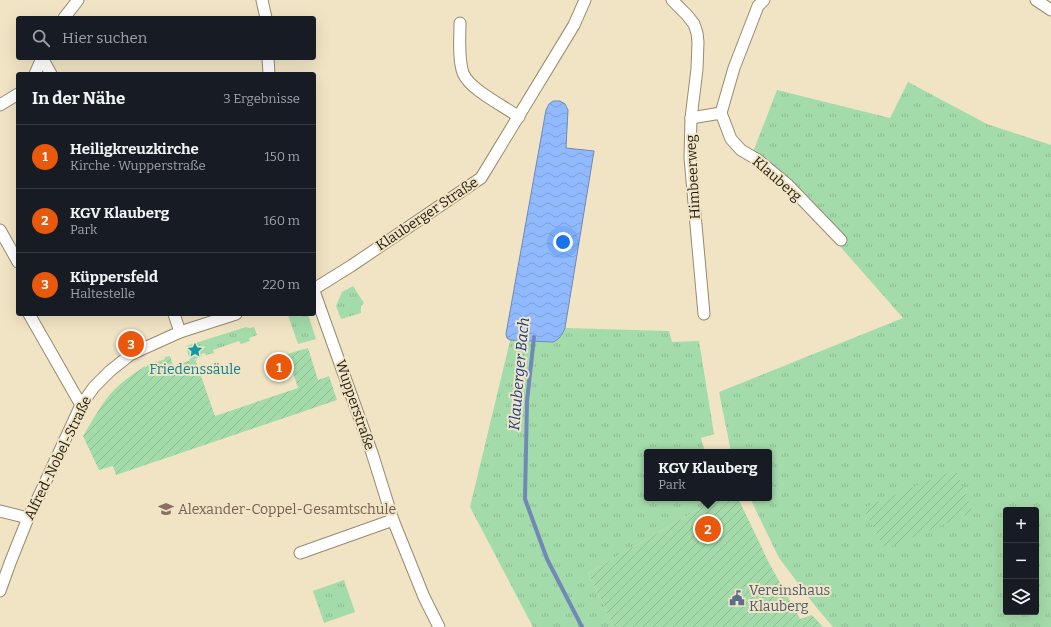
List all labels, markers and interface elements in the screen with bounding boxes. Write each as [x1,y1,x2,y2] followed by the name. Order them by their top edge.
[16,16,316,60] search box
[30,27,52,49] icon: search
[62,29,147,47] text: Hier suchen
[32,88,125,109] text: In der Nähe
[223,91,300,106] text: 3 Ergebnisse
[682,134,704,220] street label: Himbeerweg
[70,140,199,158] text: Heiligkreuzkirche
[42,149,48,164] text: 1
[264,149,300,164] text: 150 m
[749,153,805,205] street label: Klauberg
[70,158,206,173] text: Kirche · Wupperstraße
[373,174,481,254] street label: Klauberger Straße
[70,204,169,222] text: KGV Klauberg
[41,213,49,228] text: 2
[264,213,300,228] text: 160 m
[70,222,97,237] text: Park
[553,232,573,252] your location
[70,268,158,286] text: Küppersfeld
[41,277,49,292] text: 3
[263,277,300,292] text: 220 m
[70,286,135,301] text: Haltestelle
[505,317,533,431] water label: Klauberger Bach
[118,329,144,359] pin: 3
[186,341,204,359] place icon: Friedenssäule
[266,352,292,382] pin: 1
[332,358,378,452] street label: Wupperstraße
[149,361,241,378] place label: Friedenssäule
[21,393,95,523] street label: Alfred-Nobel-Straße
[644,449,772,501] popup
[658,459,758,477] text: KGV Klauberg
[658,477,686,492] text: Park
[157,500,175,518] school or university icon: Alexander-Coppel-Gesamtschule
[178,501,396,518] place label: Alexander-Coppel-Gesamtschule
[1003,507,1039,615] map controls
[1003,507,1039,543] button: +
[695,514,721,544] pin: 2
[1003,543,1039,579] button: −
[1003,579,1039,615] button: layers
[749,582,830,615] place label: Vereinshaus Klauberg
[728,589,746,607] public building icon: Vereinshaus Klauberg

